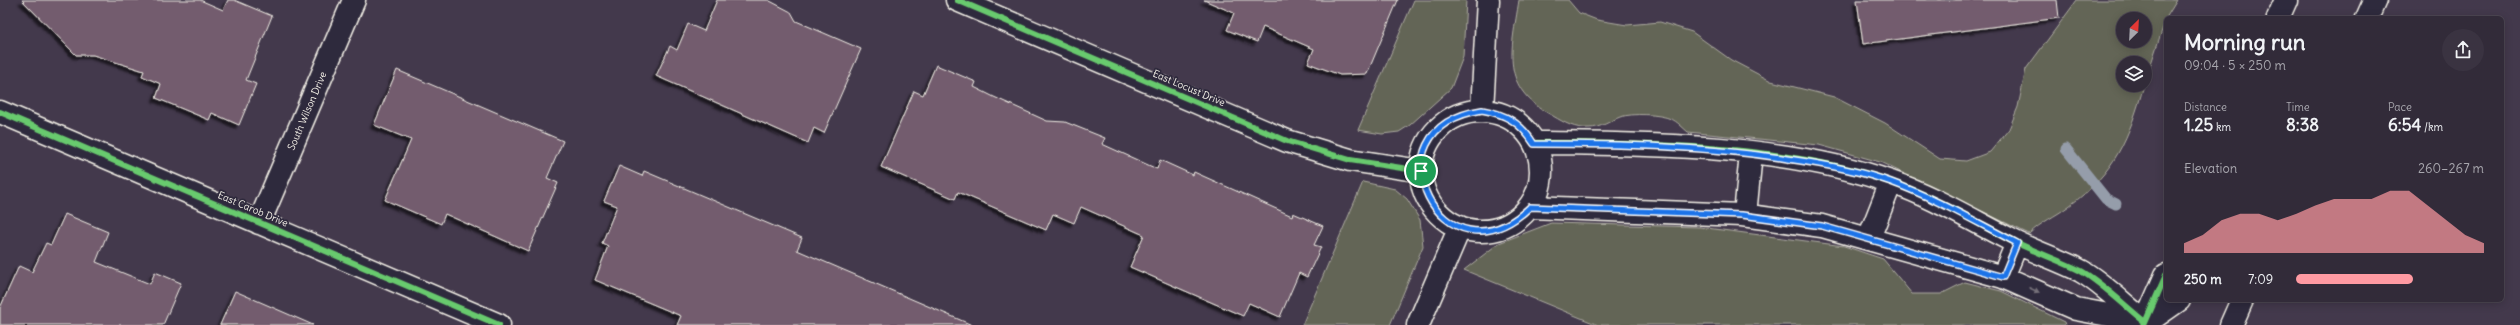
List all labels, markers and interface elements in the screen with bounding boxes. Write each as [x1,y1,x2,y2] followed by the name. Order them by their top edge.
[2116,12,2152,48] north arrow
[2116,12,2152,92] map controls
[2184,28,2306,56] text: Morning run
[2442,29,2484,71] button: share
[2116,56,2152,92] button: layers
[2184,57,2286,74] text: 09:04 · 5 × 250 m
[1151,67,1227,109] street label: East Locust Drive
[285,70,329,152] street label: South Wilson Drive
[2184,100,2227,114] text: Distance
[2286,100,2310,114] text: Time
[2388,100,2412,114] text: Pace
[2184,114,2213,136] text: 1.25
[2286,114,2319,136] text: 8:38
[2388,114,2421,136] text: 6:54
[2213,120,2231,134] text: km
[2421,120,2443,134] text: /km
[1404,154,1438,188] pin
[1410,160,1432,182] icon: arrive
[2184,160,2237,177] text: Elevation
[2418,160,2484,177] text: 260–267 m
[216,188,290,230] street label: East Carob Drive
[2184,271,2222,288] text: 250 m
[2248,271,2273,288] text: 7:09
[2028,288,2040,294] one-way arrow

